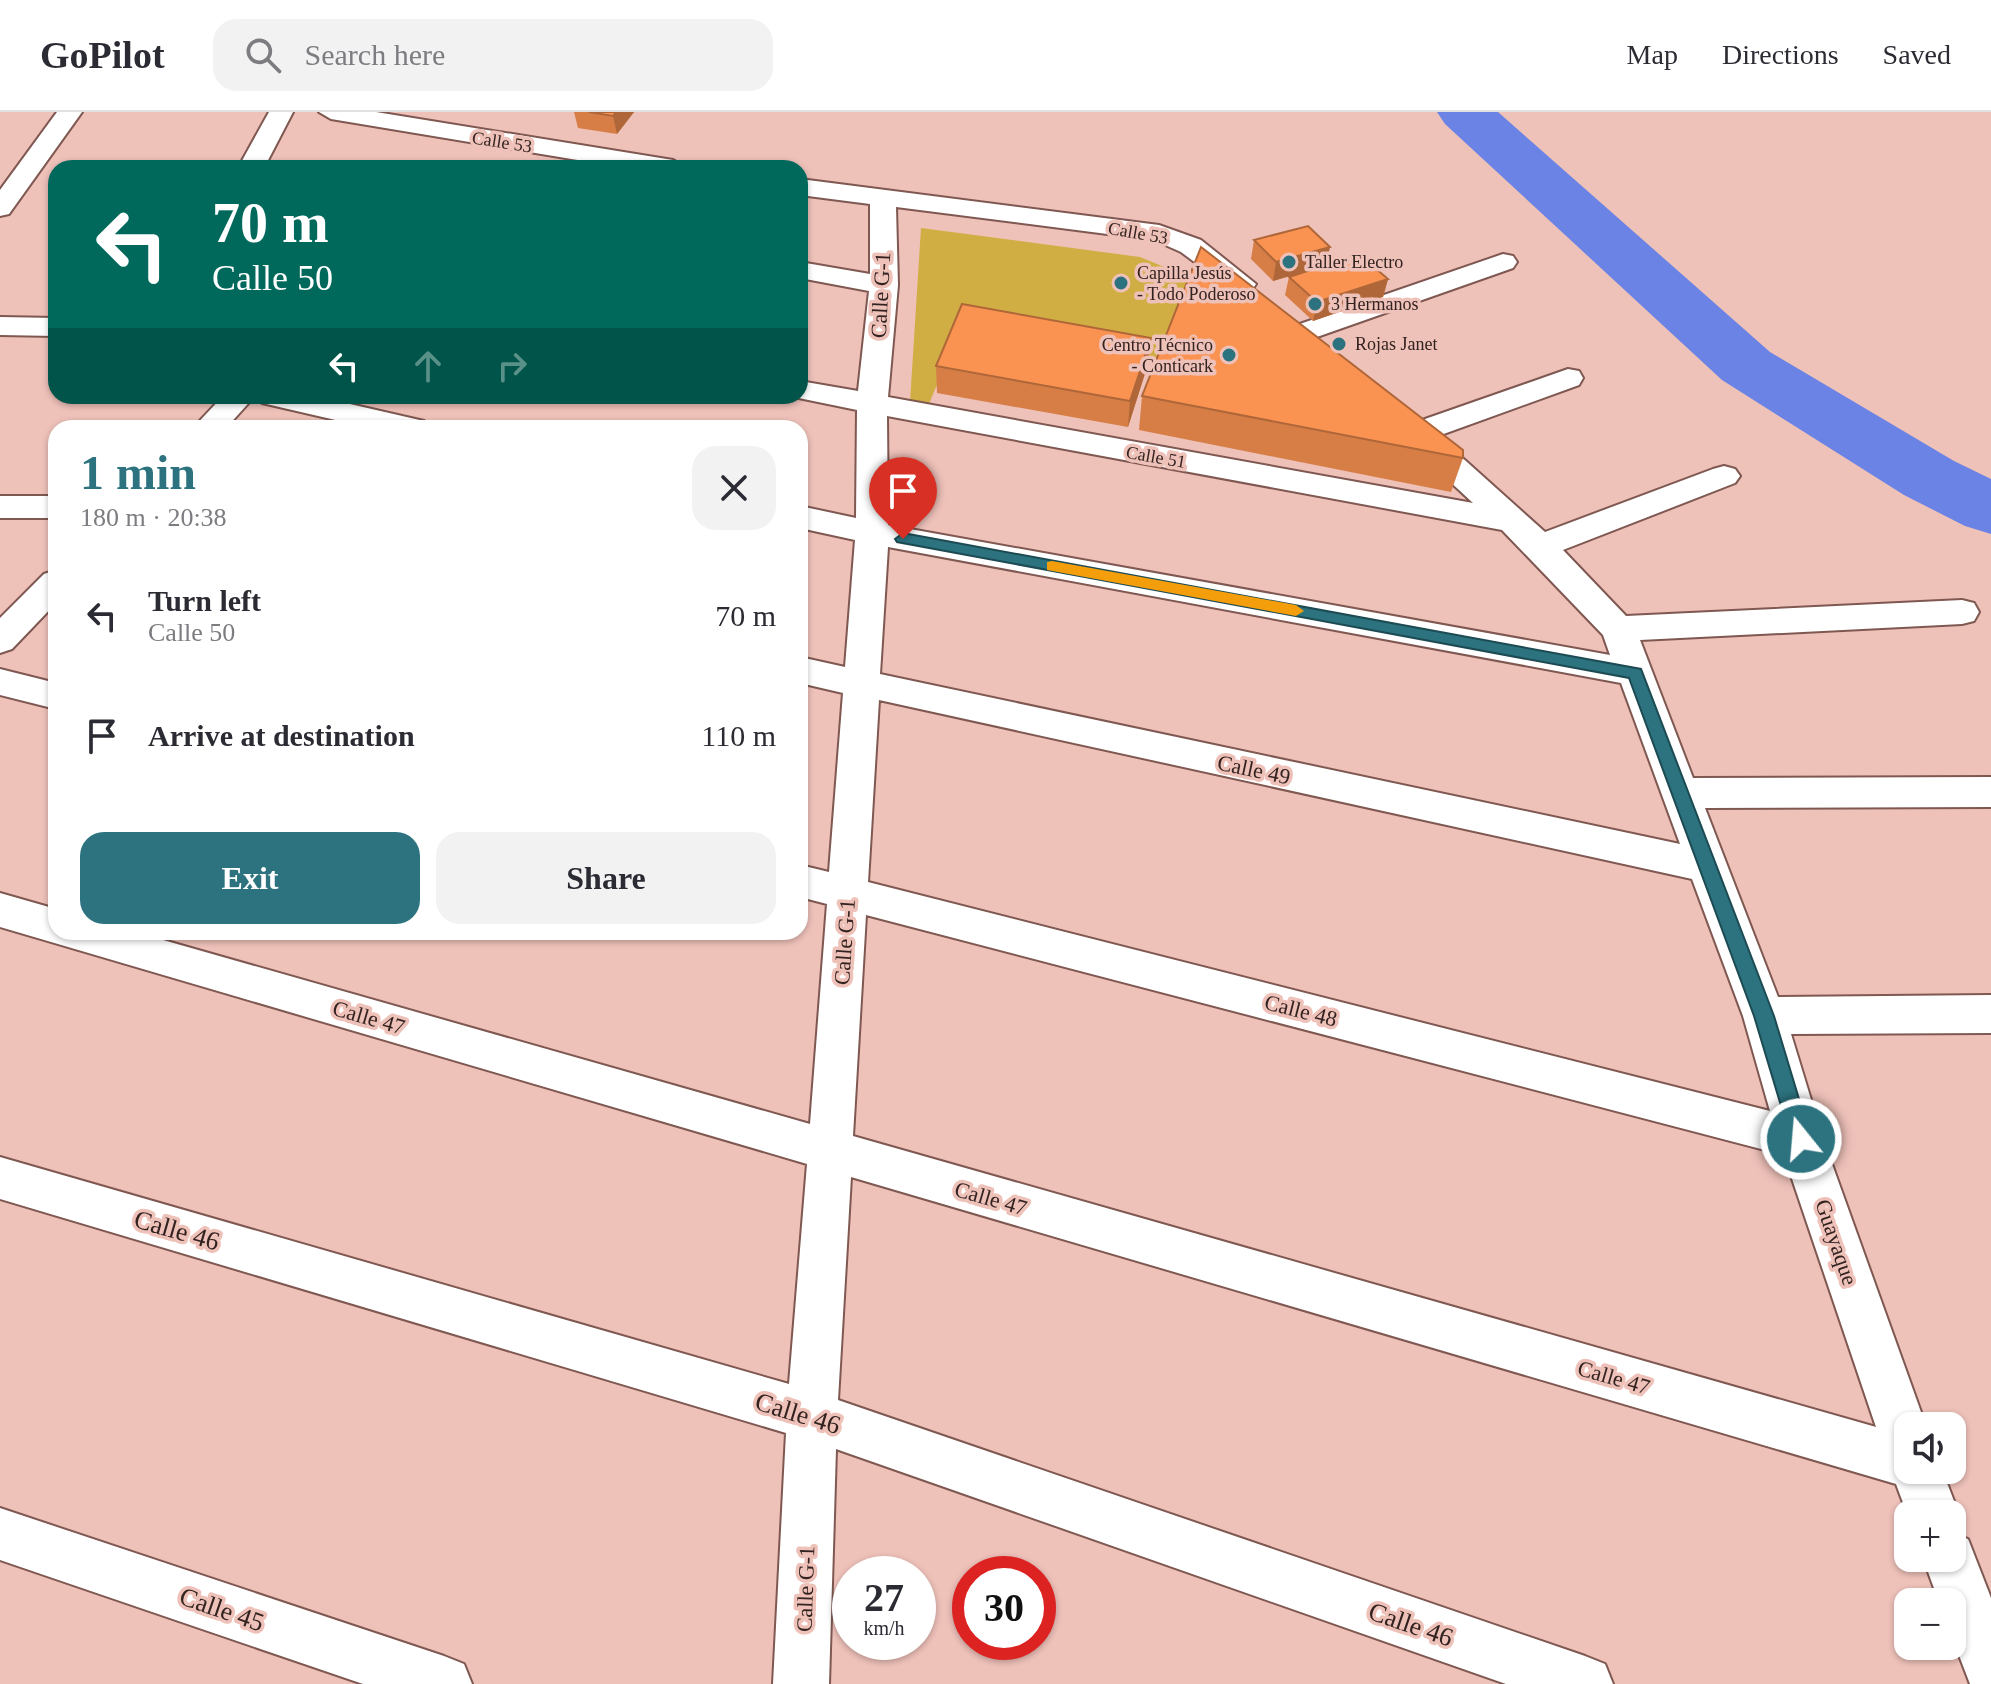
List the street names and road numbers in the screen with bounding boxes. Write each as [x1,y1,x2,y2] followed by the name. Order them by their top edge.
[471,127,533,157] street label: Calle 53
[1106,218,1170,248] street label: Calle 53
[866,251,895,339] street label: Calle G-1
[1124,442,1188,472] street label: Calle 51
[1215,750,1293,789] street label: Calle 49
[829,898,860,986] street label: Calle G-1
[1262,989,1340,1032] street label: Calle 48
[330,995,408,1040] street label: Calle 47
[952,1176,1030,1221] street label: Calle 47
[1810,1196,1863,1288] street label: Guayaque
[131,1205,223,1256] street label: Calle 46
[1575,1355,1653,1400] street label: Calle 47
[752,1387,844,1440] street label: Calle 46
[792,1546,819,1633] street label: Calle G-1
[176,1582,268,1637] street label: Calle 45
[1365,1597,1457,1652] street label: Calle 46

